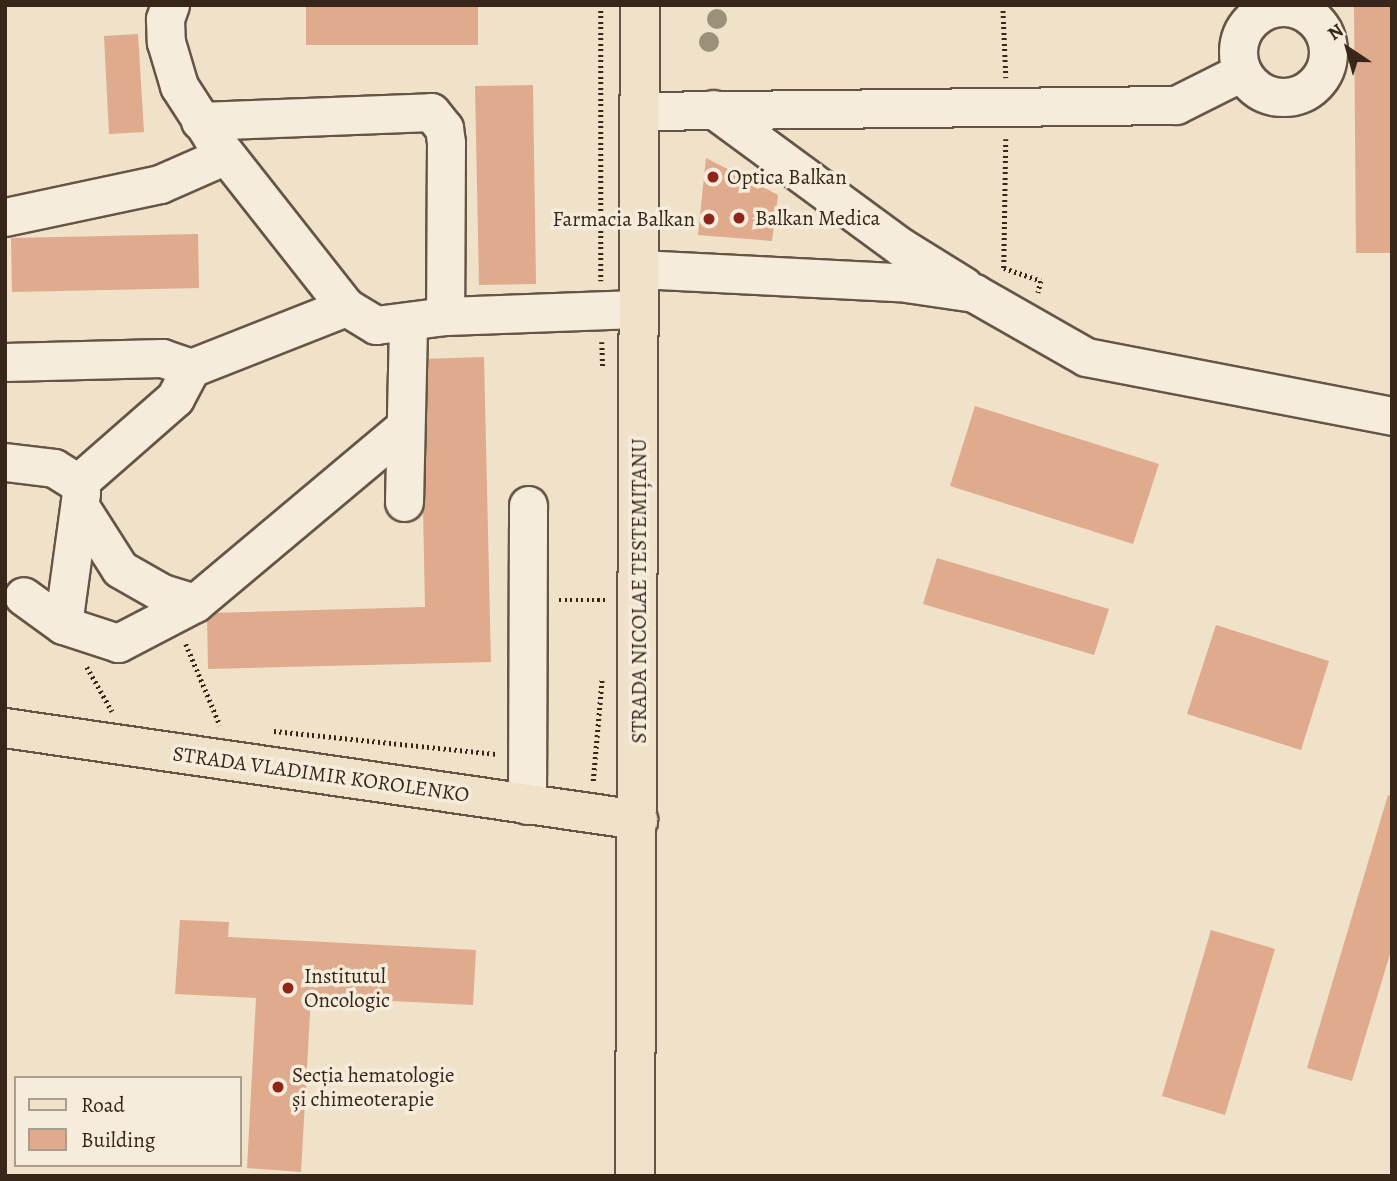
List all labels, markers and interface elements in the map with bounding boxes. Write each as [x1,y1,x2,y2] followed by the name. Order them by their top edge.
[1313,14,1383,84] north arrow
[1322,17,1349,47] text: N
[727,164,847,190] place label: Optica Balkan
[705,169,721,185] marker: Optica Balkan
[755,205,880,231] place label: Balkan Medica
[553,206,695,232] place label: Farmacia Balkan
[729,208,749,228] marker: Balkan Medica
[701,211,717,227] marker: Farmacia Balkan
[626,438,652,744] street label: STRADA NICOLAE TESTEMIȚANU
[171,741,471,807] street label: STRADA VLADIMIR KOROLENKO
[304,963,390,1013] place label: Institutul Oncologic
[278,978,298,998] marker: Institutul Oncologic
[292,1062,455,1112] place label: Secția hematologie și chimeoterapie
[14,1076,242,1167] legend
[270,1079,286,1095] marker: Secția hematologie și chimeoterapie
[81,1091,125,1119] text: Road
[81,1126,155,1154] text: Building

